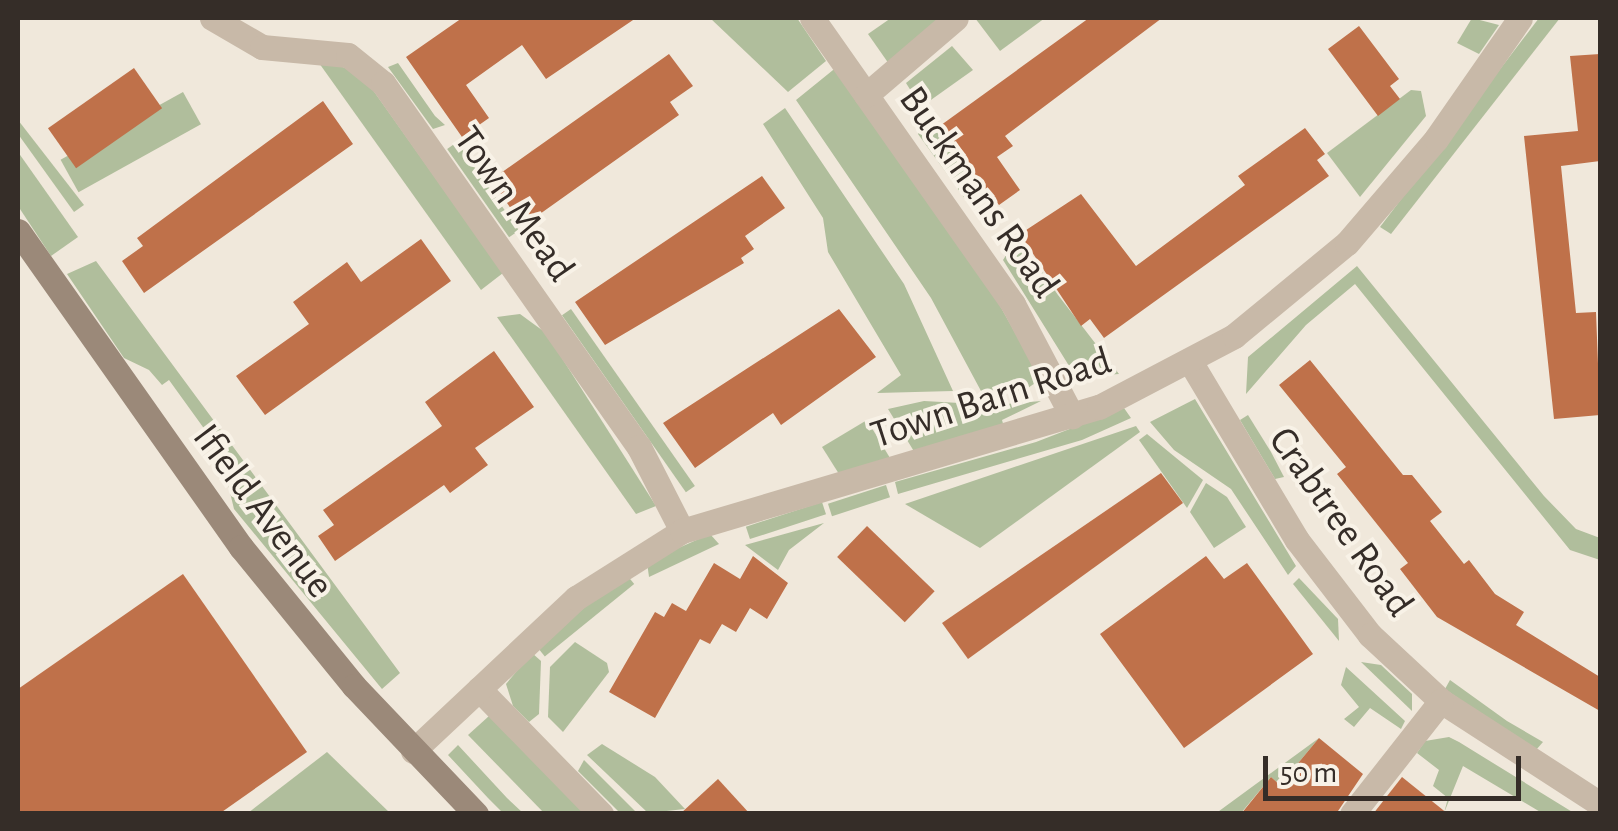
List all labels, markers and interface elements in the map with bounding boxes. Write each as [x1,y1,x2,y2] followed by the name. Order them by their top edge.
[888,77,1070,307] street label: Buckmans Road
[443,117,585,291] street label: Town Mead
[865,337,1117,459] street label: Town Barn Road
[182,415,344,607] street label: Ifield Avenue
[1258,418,1424,626] street label: Crabtree Road
[1268,736,1526,798] scale bar
[1280,758,1337,788] text: 50 m

